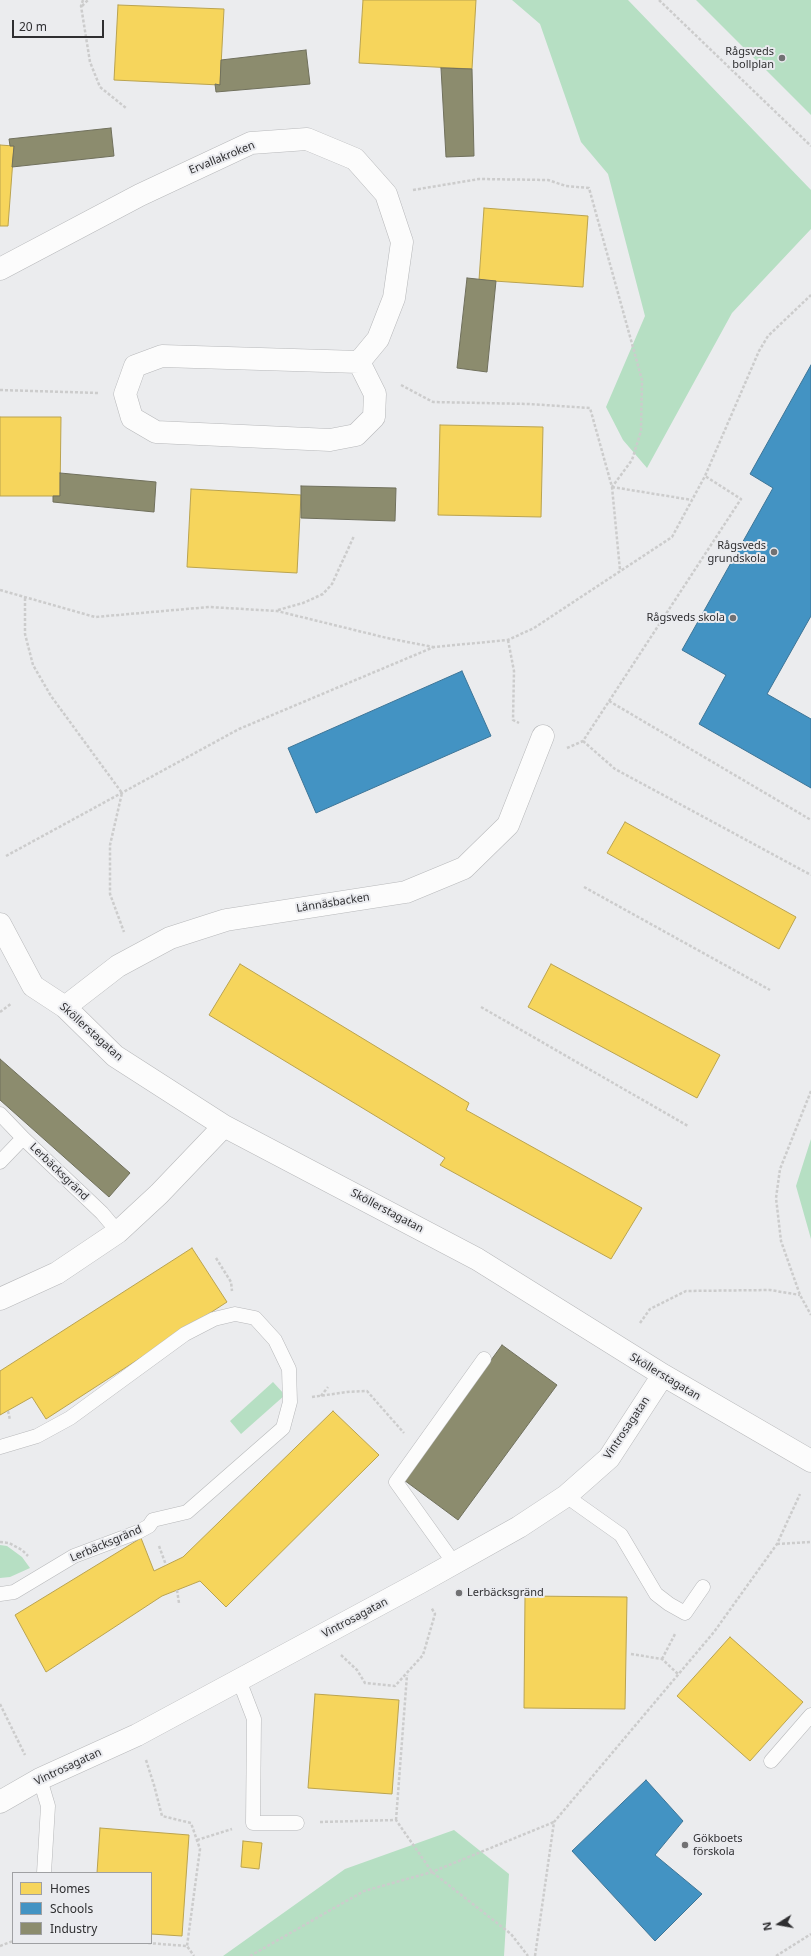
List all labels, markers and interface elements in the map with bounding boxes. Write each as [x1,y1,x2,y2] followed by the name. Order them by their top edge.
[14,12,106,38] scale bar
[19,18,47,35] text: 20 m
[725,45,774,71] place label: Rågsveds bollplan
[777,53,787,63] marker: Rågsveds bollplan
[187,139,257,177] street label: Ervallakroken
[708,539,766,565] place label: Rågsveds grundskola
[769,547,779,557] marker: Rågsveds grundskola
[646,611,725,625] place label: Rågsveds skola
[728,613,738,623] marker: Rågsveds skola
[295,891,371,915] street label: Lännäsbacken
[57,1000,125,1064] street label: Sköllerstagatan
[27,1141,91,1203] street label: Lerbäcksgränd
[348,1186,426,1236] street label: Sköllerstagatan
[627,1351,703,1403] street label: Sköllerstagatan
[601,1394,653,1462] street label: Vintrosagatan
[68,1523,144,1565] street label: Lerbäcksgränd
[467,1586,544,1600] place label: Lerbäcksgränd
[454,1588,464,1598] marker: Lerbäcksgränd
[320,1595,390,1641] street label: Vintrosagatan
[32,1746,104,1788] street label: Vintrosagatan
[693,1832,742,1858] place label: Gökboets förskola
[680,1840,690,1850] marker: Gökboets förskola
[12,1872,152,1944] legend
[50,1880,90,1897] text: Homes
[50,1900,93,1917] text: Schools
[759,1904,799,1944] north arrow
[50,1920,97,1937] text: Industry
[759,1921,775,1932] text: N

